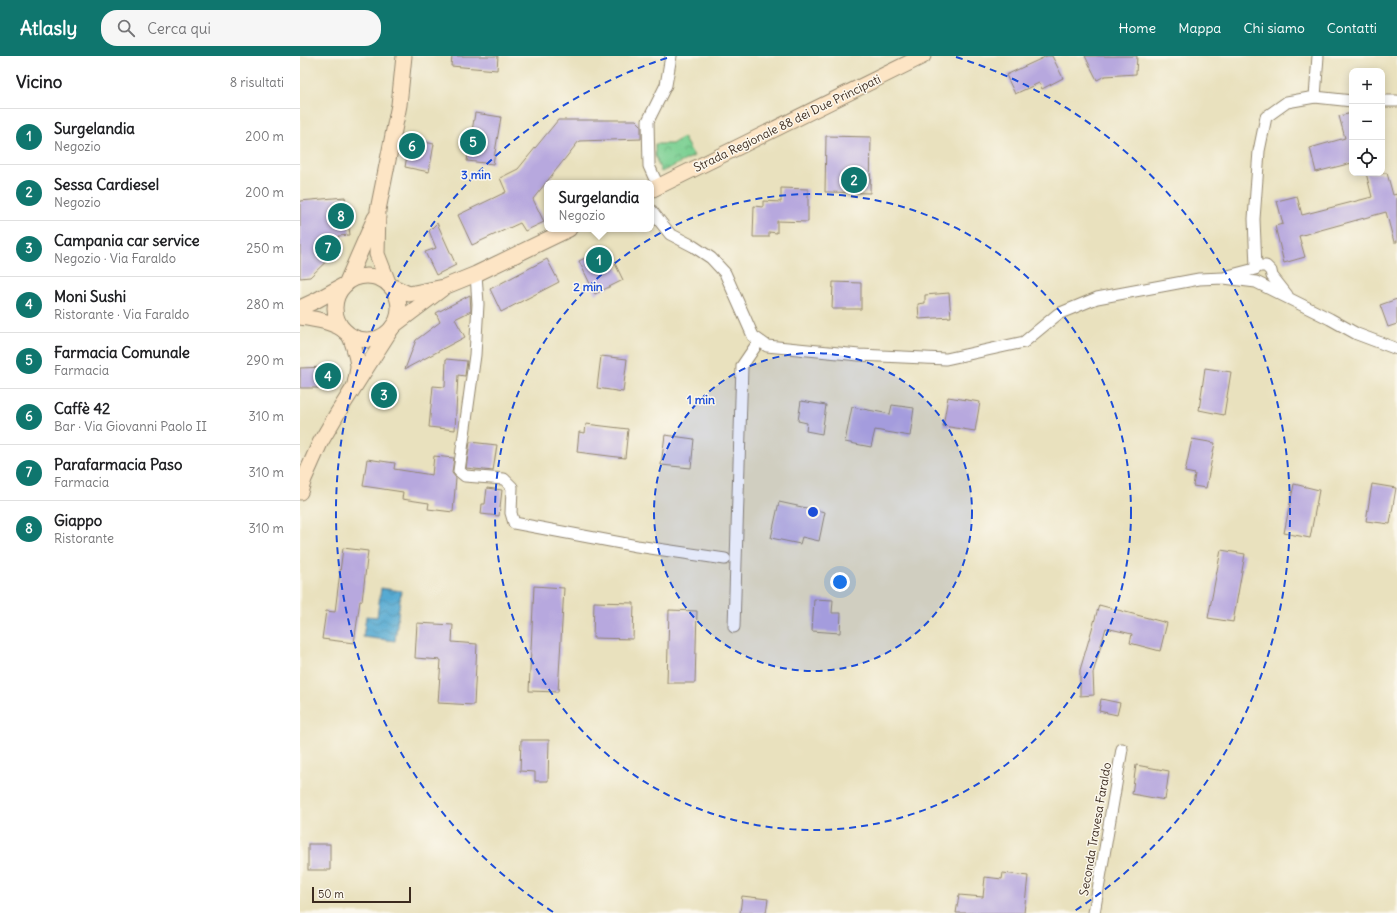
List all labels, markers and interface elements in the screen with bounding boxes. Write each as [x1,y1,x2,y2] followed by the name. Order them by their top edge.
[101,10,381,46] search box
[20,16,77,40] text: Atlasly
[115,17,137,39] icon: search
[147,19,211,38] text: Cerca qui
[1118,19,1156,37] text: Home
[1178,19,1221,37] text: Mappa
[1243,19,1305,37] text: Chi siamo
[1327,19,1377,37] text: Contatti
[1349,68,1385,176] map controls
[1349,68,1385,104] button: +
[16,71,62,93] text: Vicino
[691,71,883,175] street label: Strada Regionale 88 dei Due Principati
[230,74,284,91] text: 8 risultati
[1349,104,1385,140] button: −
[54,119,135,138] text: Surgelandia
[460,127,486,157] pin: 5
[26,128,32,145] text: 1
[245,128,284,145] text: 200 m
[399,131,425,161] pin: 6
[54,138,101,155] text: Negozio
[1349,140,1385,176] button: locate
[841,165,867,195] pin: 2
[461,167,491,182] text: 3 min
[54,175,159,194] text: Sessa Cardiesel
[544,180,654,232] popup
[25,184,33,201] text: 2
[245,184,284,201] text: 200 m
[559,188,639,207] text: Surgelandia
[54,194,101,211] text: Negozio
[328,201,354,231] pin: 8
[559,207,605,224] text: Negozio
[54,231,200,250] text: Campania car service
[315,233,341,263] pin: 7
[25,240,33,257] text: 3
[246,240,284,257] text: 250 m
[586,245,612,275] pin: 1
[54,250,176,267] text: Negozio · Via Faraldo
[573,279,603,294] text: 2 min
[54,287,126,306] text: Moni Sushi
[25,296,33,313] text: 4
[246,296,284,313] text: 280 m
[54,306,189,323] text: Ristorante · Via Faraldo
[54,343,190,362] text: Farmacia Comunale
[25,352,33,369] text: 5
[246,352,284,369] text: 290 m
[315,361,341,391] pin: 4
[54,362,109,379] text: Farmacia
[371,380,397,410] pin: 3
[687,392,715,407] text: 1 min
[54,399,110,418] text: Caffè 42
[25,408,33,425] text: 6
[249,408,284,425] text: 310 m
[54,418,207,435] text: Bar · Via Giovanni Paolo II
[54,455,182,474] text: Parafarmacia Paso
[26,464,32,481] text: 7
[249,464,284,481] text: 310 m
[54,474,109,491] text: Farmacia
[806,505,820,519] centre of rings
[54,511,102,530] text: Giappo
[25,520,33,537] text: 8
[249,520,284,537] text: 310 m
[54,530,114,547] text: Ristorante
[830,572,850,592] your location
[1076,761,1114,897] street label: Seconda Travesa Faraldo
[312,885,411,904] scale bar
[318,887,344,901] text: 50 m

